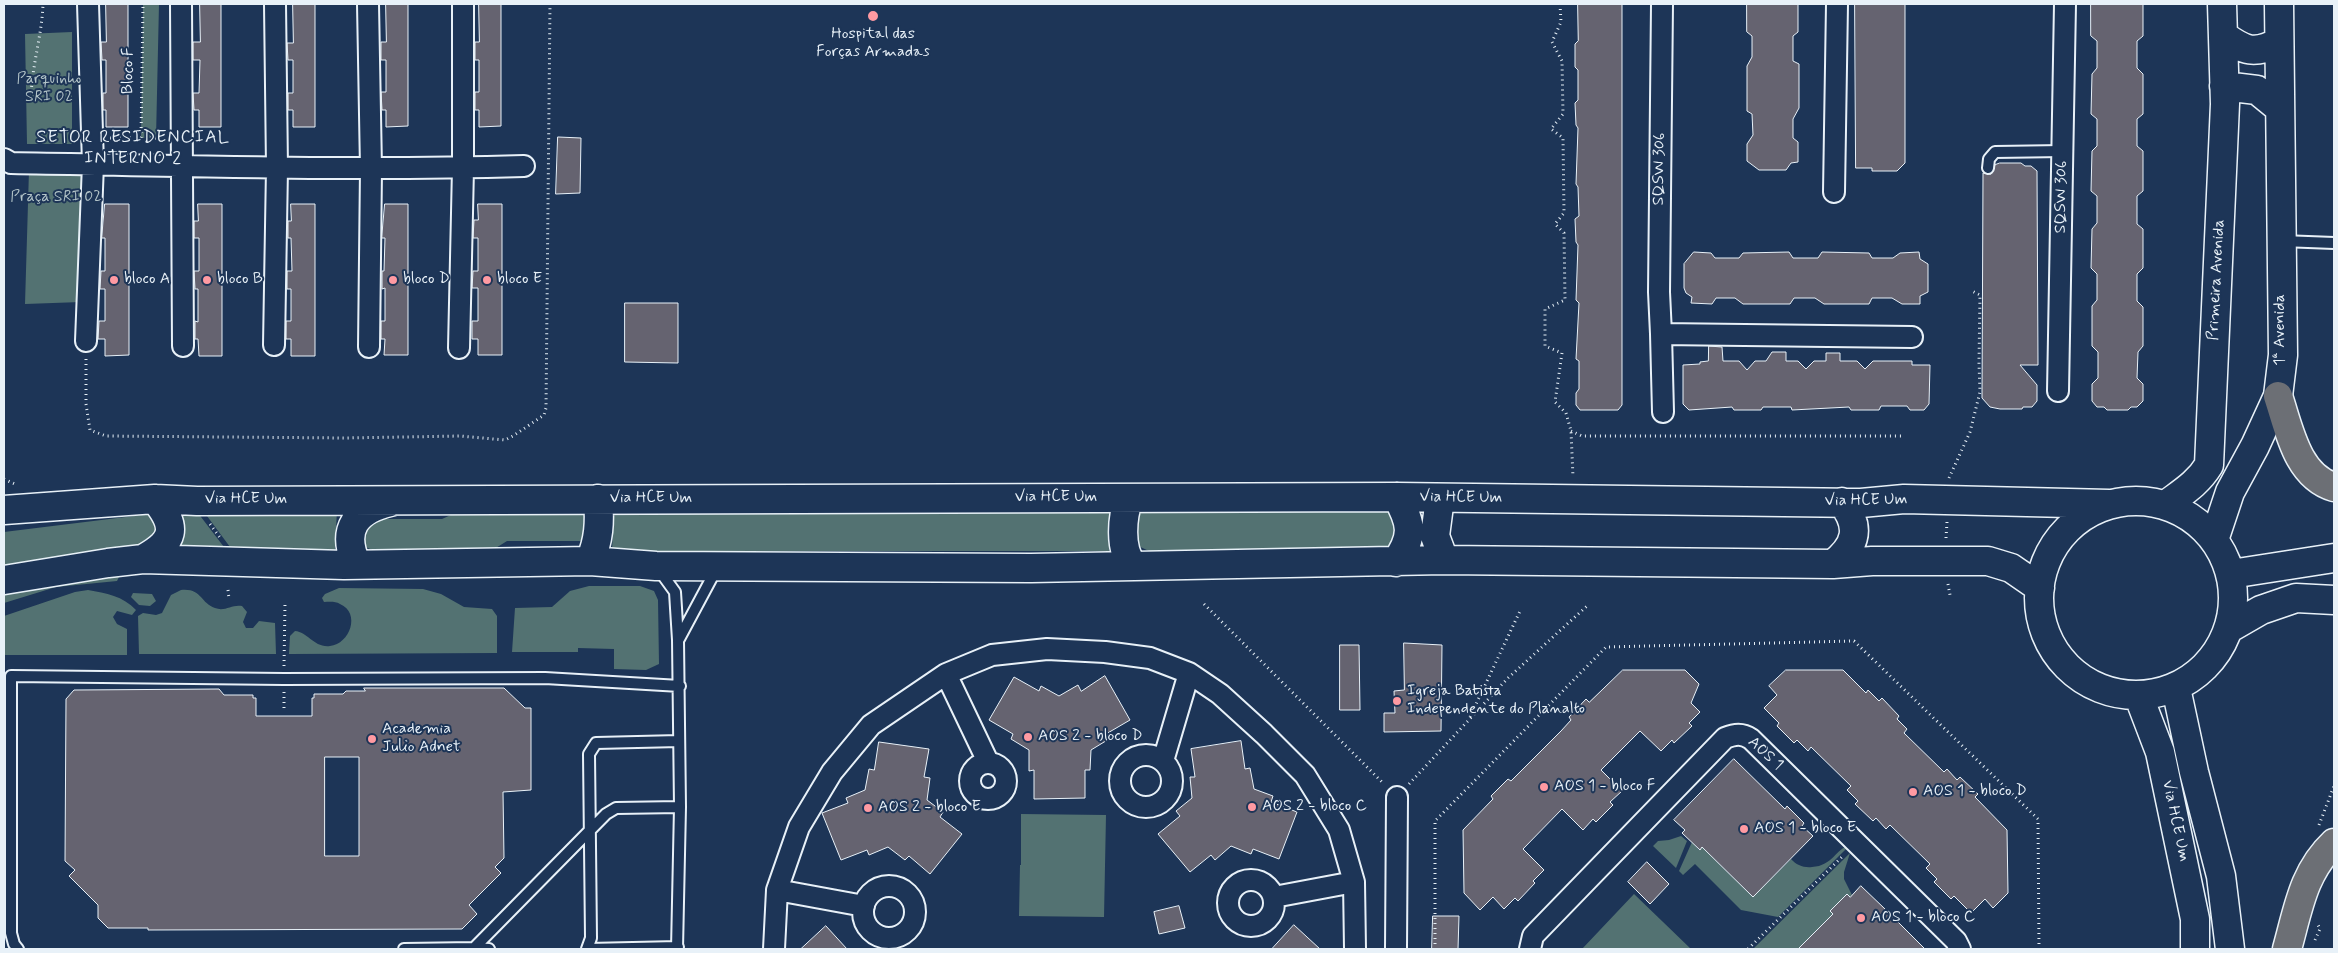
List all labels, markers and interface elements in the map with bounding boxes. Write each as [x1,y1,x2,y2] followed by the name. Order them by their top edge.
[866,9,880,23] marker: Hospital das Forças Armadas
[816,25,930,63] place label: Hospital das Forças Armadas
[119,48,139,94] street label: Bloco F
[17,70,81,108] park label: Parquinho SRI 02
[33,127,233,170] district label: SETOR RESIDENCIAL INTERNO 2
[1650,132,1670,206] street label: SQSW 306
[2052,160,2072,234] street label: SQSW 306
[10,188,102,208] park label: Praça SRI 02
[2204,219,2230,341] street label: Primeira Avenida
[124,270,170,290] place label: bloco A
[217,270,263,290] place label: bloco B
[403,270,450,290] place label: bloco D
[497,270,542,290] place label: bloco E
[108,274,120,286] marker: bloco A
[201,274,213,286] marker: bloco B
[387,274,399,286] marker: bloco D
[481,274,493,286] marker: bloco E
[2271,294,2291,366] street label: 1ª Avenida
[1015,488,1097,508] street label: Via HCE Um
[1419,488,1503,508] street label: Via HCE Um
[610,489,692,509] street label: Via HCE Um
[205,490,287,510] street label: Via HCE Um
[1824,491,1908,511] street label: Via HCE Um
[1407,682,1585,720] place label: Igreja Batista Independente do Planalto
[1391,695,1403,707] marker: Igreja Batista Independente do Planalto
[382,720,461,758] place label: Academia Julio Adnet
[1038,727,1143,747] place label: AOS 2 - bloco D
[1022,731,1034,743] marker: AOS 2 - bloco D
[366,733,378,745] marker: Academia Julio Adnet
[1743,733,1787,775] street label: AOS 1
[1554,777,1655,797] place label: AOS 1 - bloco F
[2157,779,2193,863] street label: Via HCE Um
[1538,781,1550,793] marker: AOS 1 - bloco F
[1923,782,2027,802] place label: AOS 1 - bloco D
[1907,786,1919,798] marker: AOS 1 - bloco D
[1262,797,1367,817] place label: AOS 2 - bloco C
[878,798,981,818] place label: AOS 2 - bloco E
[1246,801,1258,813] marker: AOS 2 - bloco C
[862,802,874,814] marker: AOS 2 - bloco E
[1754,819,1856,839] place label: AOS 1 - bloco E
[1738,823,1750,835] marker: AOS 1 - bloco E
[1871,908,1975,928] place label: AOS 1 - bloco C
[1855,912,1867,924] marker: AOS 1 - bloco C

